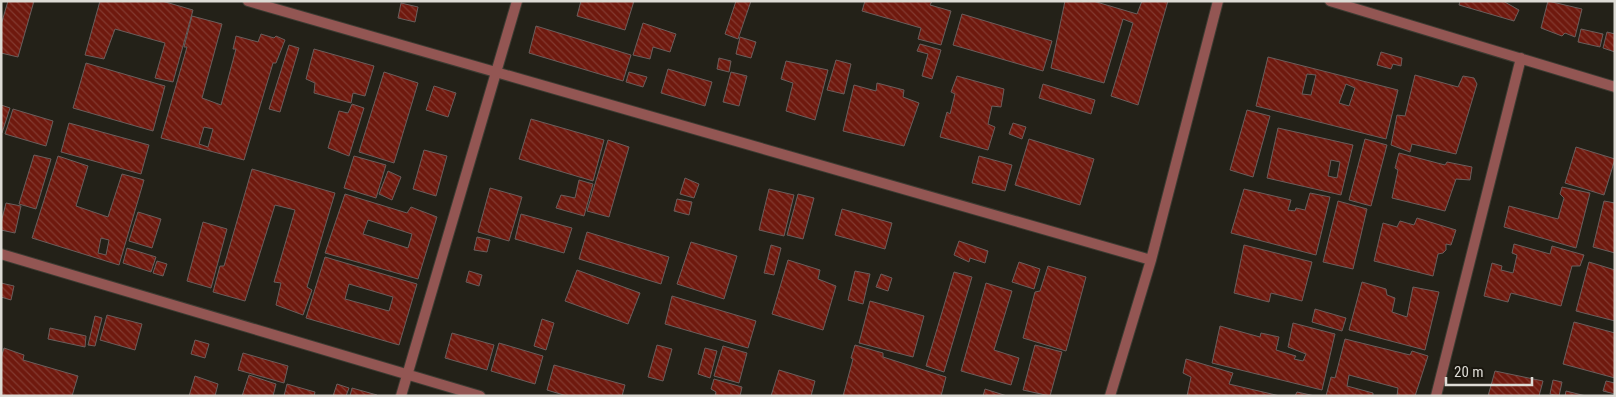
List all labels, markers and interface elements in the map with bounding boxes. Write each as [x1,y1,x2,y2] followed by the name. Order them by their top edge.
[1446,354,1532,386] scale bar
[1454,363,1484,381] text: 20 m

